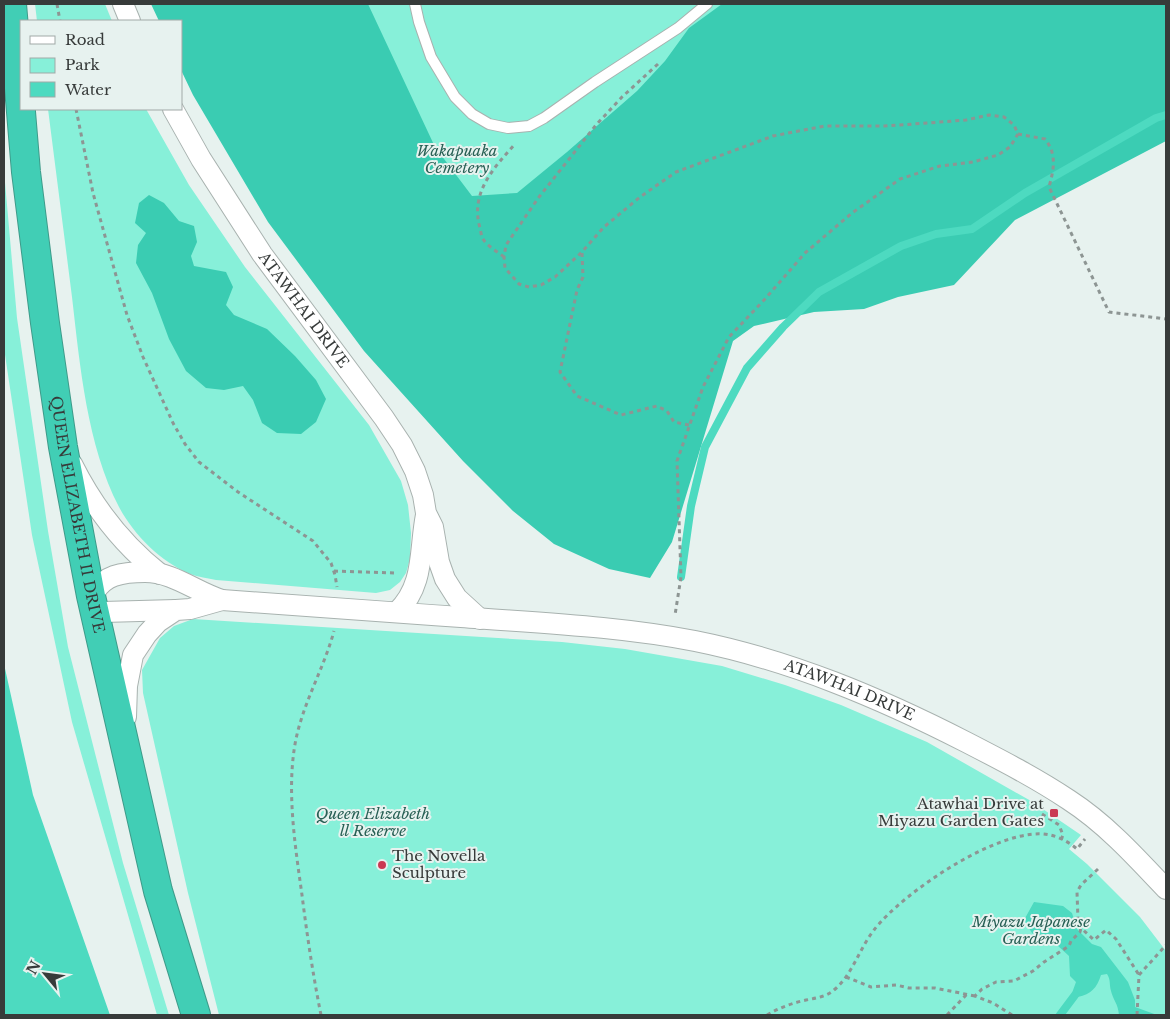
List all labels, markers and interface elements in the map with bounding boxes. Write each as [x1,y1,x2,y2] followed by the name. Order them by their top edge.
[20,20,182,110] legend
[65,30,105,49] text: Road
[65,55,101,74] text: Park
[64,80,112,99] text: Water
[417,141,497,177] park label: Wakapuaka Cemetery
[254,247,353,371] street label: ATAWHAI DRIVE
[47,395,109,635] street label: QUEEN ELIZABETH II DRIVE
[781,655,918,725] street label: ATAWHAI DRIVE
[878,794,1044,830] place label: Atawhai Drive at Miyazu Garden Gates
[316,804,431,840] park label: Queen Elizabeth ll Reserve
[1048,807,1060,819] marker: Atawhai Drive at Miyazu Garden Gates
[392,846,486,882] place label: The Novella Sculpture
[376,859,388,871] marker: The Novella Sculpture
[971,912,1090,948] park label: Miyazu Japanese Gardens
[20,949,70,999] north arrow
[23,958,45,978] text: N

